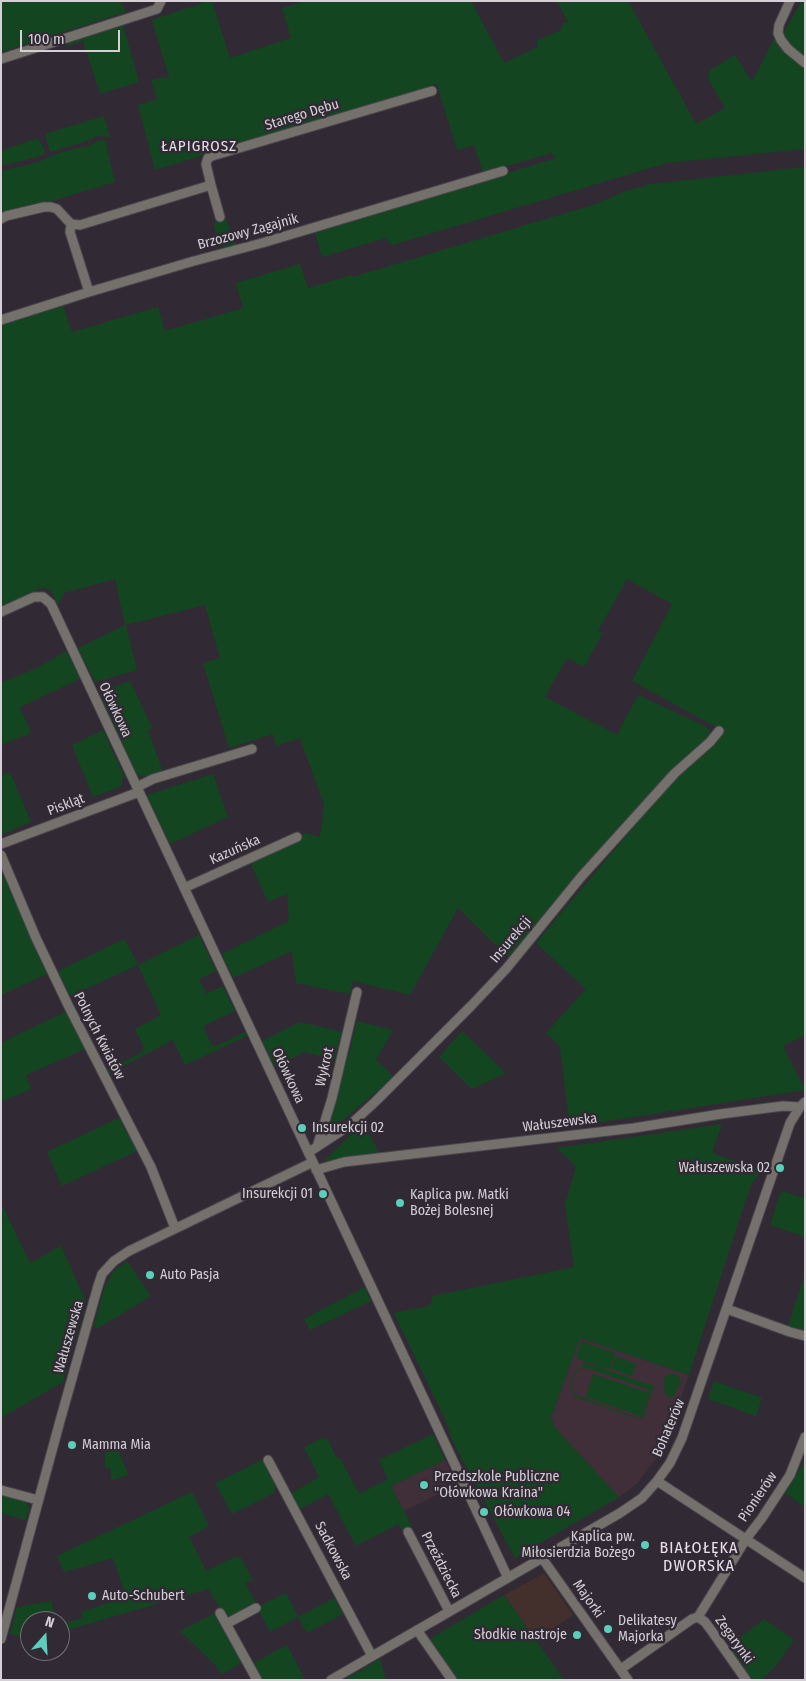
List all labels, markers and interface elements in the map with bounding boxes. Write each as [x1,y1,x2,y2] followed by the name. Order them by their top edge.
[22,20,122,52] scale bar
[28,30,65,48] text: 100 m
[263,96,341,134] street label: Starego Dębu
[160,138,238,156] district label: ŁAPIGROSZ
[196,210,300,254] street label: Brzozowy Zagajnik
[95,680,135,740] street label: Ołówkowa
[45,790,87,820] street label: Piskląt
[207,831,263,869] street label: Kazuńska
[487,913,535,967] street label: Insurekcji
[70,989,128,1083] street label: Polnych Kwiatów
[268,1046,308,1106] street label: Ołówkowa
[312,1046,338,1088] street label: Wykrot
[522,1110,598,1136] street label: Wałuszewska
[312,1120,384,1136] place label: Insurekcji 02
[296,1122,308,1134] marker: Insurekcji 02
[679,1160,770,1176] place label: Wałuszewska 02
[774,1162,786,1174] marker: Wałuszewska 02
[242,1186,313,1202] place label: Insurekcji 01
[410,1187,509,1220] place label: Kaplica pw. Matki Bożej Bolesnej
[317,1188,329,1200] marker: Insurekcji 01
[394,1197,406,1209] marker: Kaplica pw. Matki Bożej Bolesnej
[160,1267,219,1283] place label: Auto Pasja
[144,1269,156,1281] marker: Auto Pasja
[51,1299,87,1375] street label: Wałuszewska
[649,1396,689,1460] street label: Bohaterów
[82,1437,151,1453] place label: Mamma Mia
[66,1439,78,1451] marker: Mamma Mia
[434,1469,560,1501] place label: Przedszkole Publiczne "Ołówkowa Kraina"
[735,1469,781,1525] street label: Pionierów
[418,1479,430,1491] marker: Przedszkole Publiczne "Ołówkowa Kraina"
[494,1504,570,1520] place label: Ołówkowa 04
[478,1506,490,1518] marker: Ołówkowa 04
[311,1519,355,1583] street label: Sadkowska
[417,1529,465,1601] street label: Przeździecka
[522,1529,635,1561] place label: Kaplica pw. Miłosierdzia Bożego
[639,1539,651,1551] marker: Kaplica pw. Miłosierdzia Bożego
[658,1539,740,1577] district label: BIAŁOŁĘKA DWORSKA
[569,1577,607,1621] street label: Majorki
[102,1588,184,1604] place label: Auto-Schubert
[86,1590,98,1602] marker: Auto-Schubert
[20,1611,70,1661] north arrow
[43,1613,56,1632] text: N
[618,1613,677,1645] place label: Delikatesy Majorka
[711,1613,757,1667] street label: Zegarynki
[602,1623,614,1635] marker: Delikatesy Majorka
[474,1627,567,1643] place label: Słodkie nastroje
[571,1629,583,1641] marker: Słodkie nastroje

